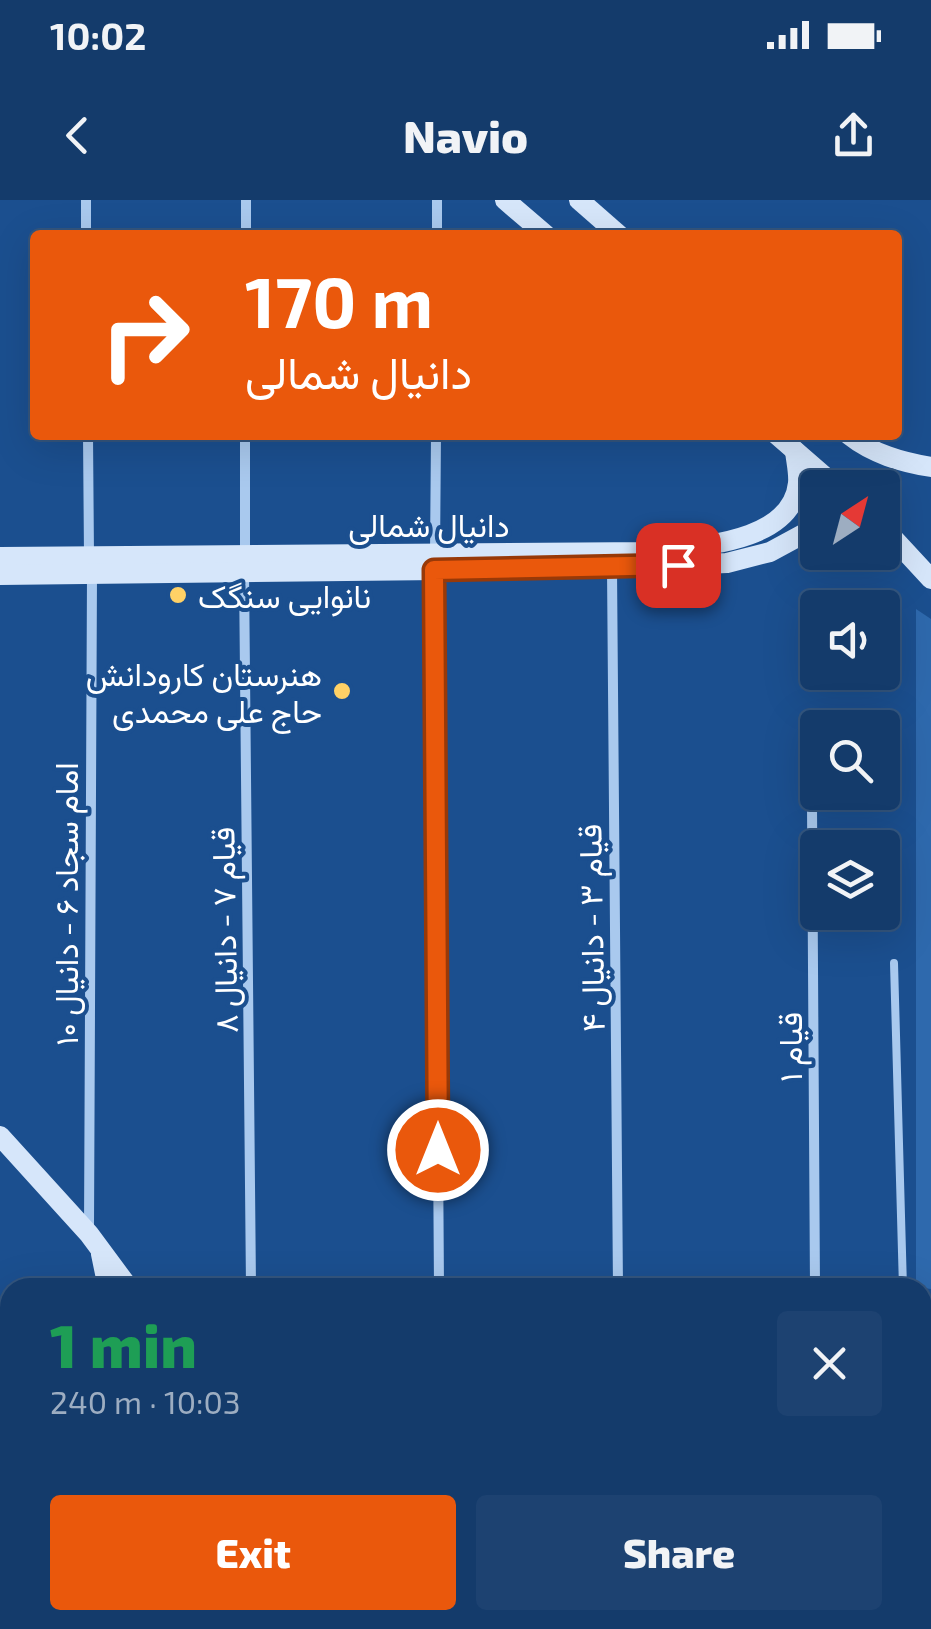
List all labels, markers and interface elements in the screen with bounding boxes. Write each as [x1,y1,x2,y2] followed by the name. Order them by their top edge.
[50,12,146,58] text: 10:02
[50,108,105,163] icon: back
[403,108,528,162] text: Navio
[826,108,881,163] icon: share
[245,258,433,342] text: 170 m
[80,270,210,400] icon: right
[245,344,472,398] text: دانیال شمالی
[800,470,900,570] north arrow
[800,470,900,930] map controls
[348,505,510,545] street label: دانیال شمالی
[636,523,721,608] pin
[651,538,706,593] icon: arrive
[198,576,371,617] place label: نانوایی سنگک
[167,584,189,606] marker: نانوایی سنگک
[800,590,900,690] button: sound
[86,654,322,734] place label: هنرستان کارودانش حاج علی محمدی
[331,680,353,702] marker: هنرستان کارودانش حاج علی محمدی
[800,710,900,810] button: search
[46,762,88,1046] street label: امام سجاد ۶ - دانیال ۱۰
[569,823,615,1032] street label: قیام ۳ - دانیال ۴
[202,826,248,1034] street label: قیام ۷ - دانیال ۸
[800,830,900,930] button: layers
[770,1012,812,1082] street label: قیام ۱
[386,1098,490,1202] position arrow
[50,1308,197,1380] text: 1 min
[777,1311,882,1416] button: close
[50,1382,241,1420] text: 240 m · 10:03
[50,1495,456,1610] button: Exit
[476,1495,882,1610] button: Share

